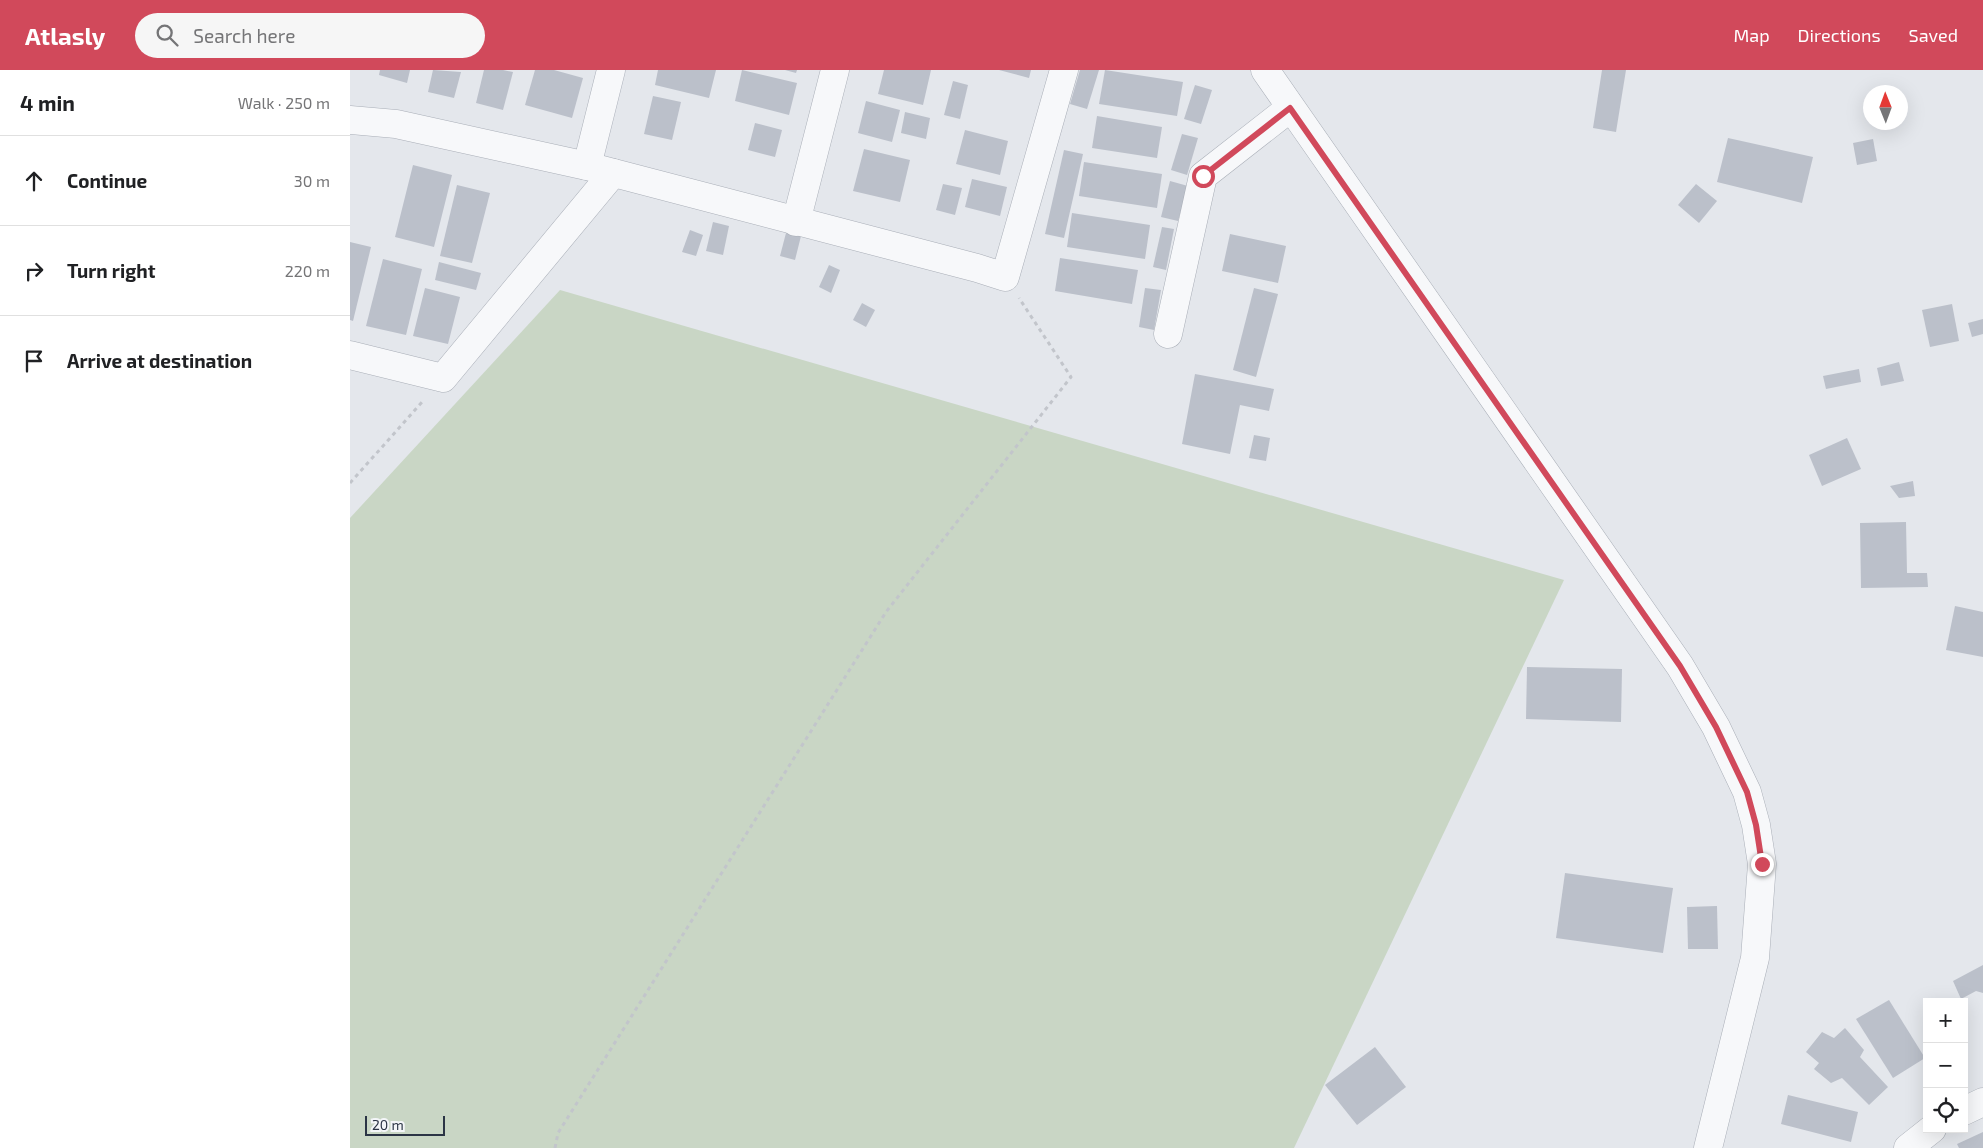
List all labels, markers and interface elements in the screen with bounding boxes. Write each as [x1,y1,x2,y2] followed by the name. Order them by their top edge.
[135,13,485,58] search box
[25,21,105,50] text: Atlasly
[153,21,181,49] icon: search
[193,24,295,47] text: Search here
[1733,24,1770,46] text: Map
[1798,24,1881,46] text: Directions
[1909,24,1958,46] text: Saved
[1863,85,1908,130] north arrow
[20,90,75,115] text: 4 min
[238,93,330,112] text: Walk · 250 m
[1192,165,1215,188] route start
[20,167,48,195] icon: ahead
[67,169,147,192] text: Continue
[294,171,330,190] text: 30 m
[20,257,48,285] icon: right
[67,259,155,282] text: Turn right
[285,261,330,280] text: 220 m
[20,347,48,375] icon: arrive
[67,349,252,372] text: Arrive at destination
[1751,853,1774,876] route end
[1923,998,1968,1133] map controls
[1923,998,1968,1043] button: +
[1923,1043,1968,1088] button: −
[1923,1088,1968,1133] button: locate
[365,1113,445,1136] scale bar
[372,1116,404,1133] text: 20 m

